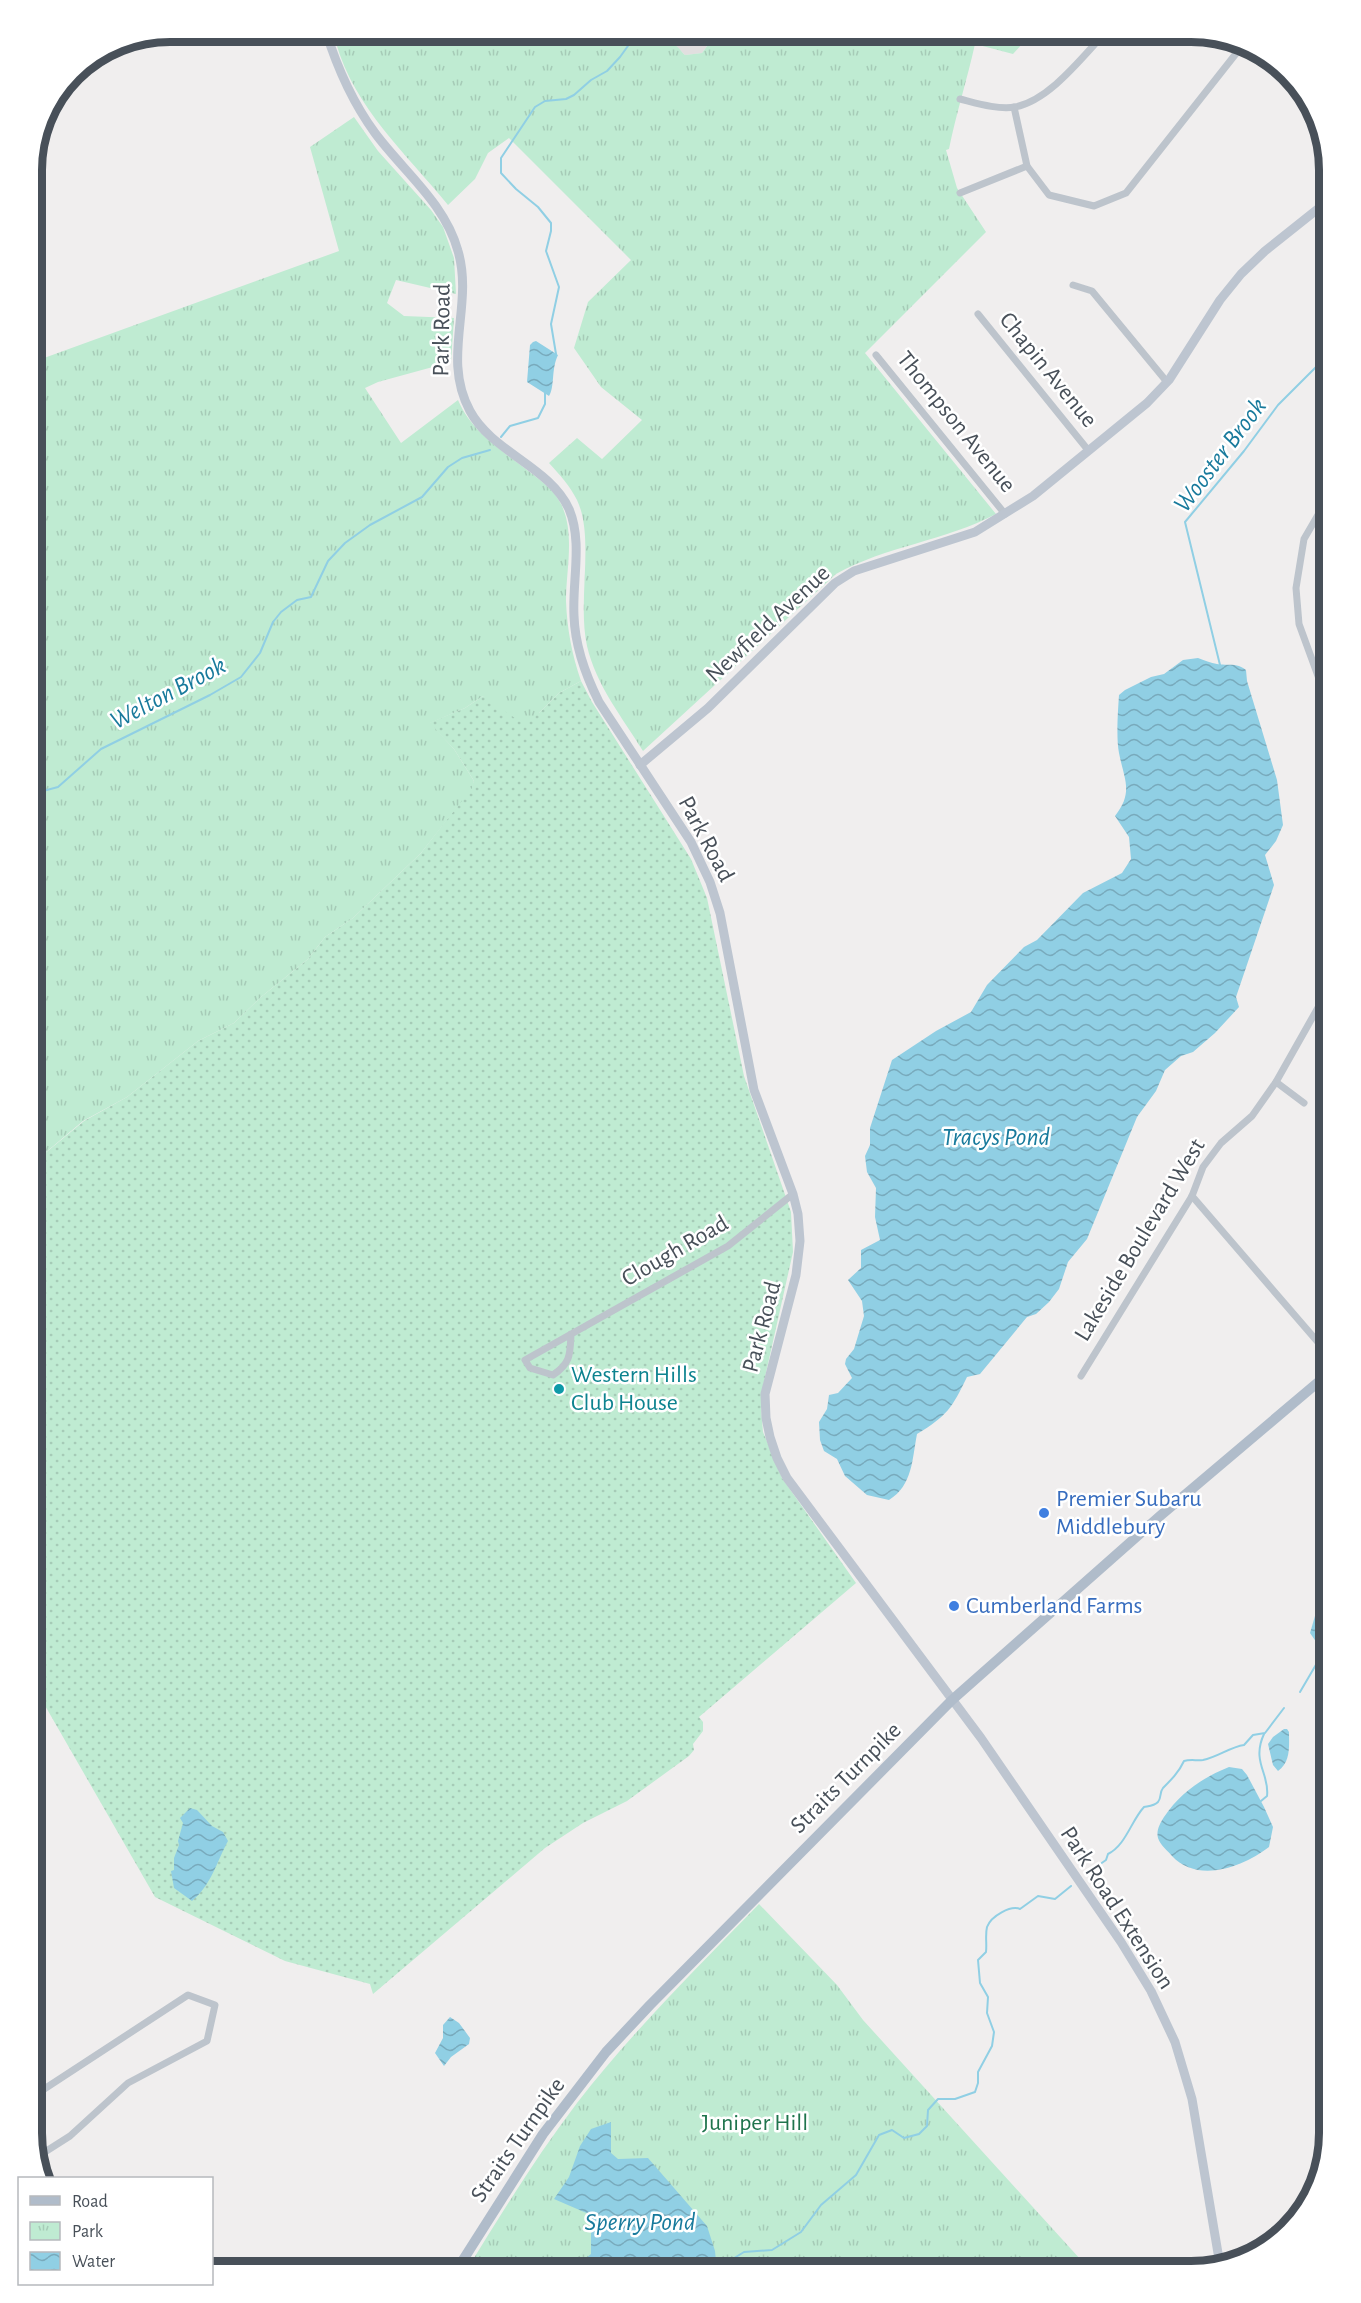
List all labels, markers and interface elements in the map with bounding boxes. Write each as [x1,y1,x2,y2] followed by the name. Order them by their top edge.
[429,283,455,377] street label: Park Road
[994,308,1102,432] street label: Chapin Avenue
[892,347,1020,497] street label: Thompson Avenue
[1169,393,1271,517] water label: Wooster Brook
[701,561,835,687] street label: Newfield Avenue
[106,652,230,734] water label: Welton Brook
[674,792,738,886] street label: Park Road
[942,1124,1051,1150] water label: Tracys Pond
[1070,1134,1210,1345] street label: Lakeside Boulevard West
[618,1211,732,1291] street label: Clough Road
[738,1279,786,1375] street label: Park Road
[571,1363,697,1415] place label: Western Hills Club House
[552,1382,566,1396] marker: Western Hills Club House
[1056,1487,1201,1539] place label: Premier Subaru Middlebury
[1037,1506,1051,1520] marker: Premier Subaru Middlebury
[966,1594,1143,1618] place label: Cumberland Farms
[947,1599,961,1613] marker: Cumberland Farms
[786,1718,906,1838] street label: Straits Turnpike
[1056,1822,1178,1994] street label: Park Road Extension
[466,2073,570,2207] street label: Straits Turnpike
[702,2111,808,2135] park label: Juniper Hill
[18,2177,213,2285] legend
[72,2193,108,2211] text: Road
[585,2209,696,2235] water label: Sperry Pond
[72,2223,104,2241] text: Park
[72,2253,115,2271] text: Water

